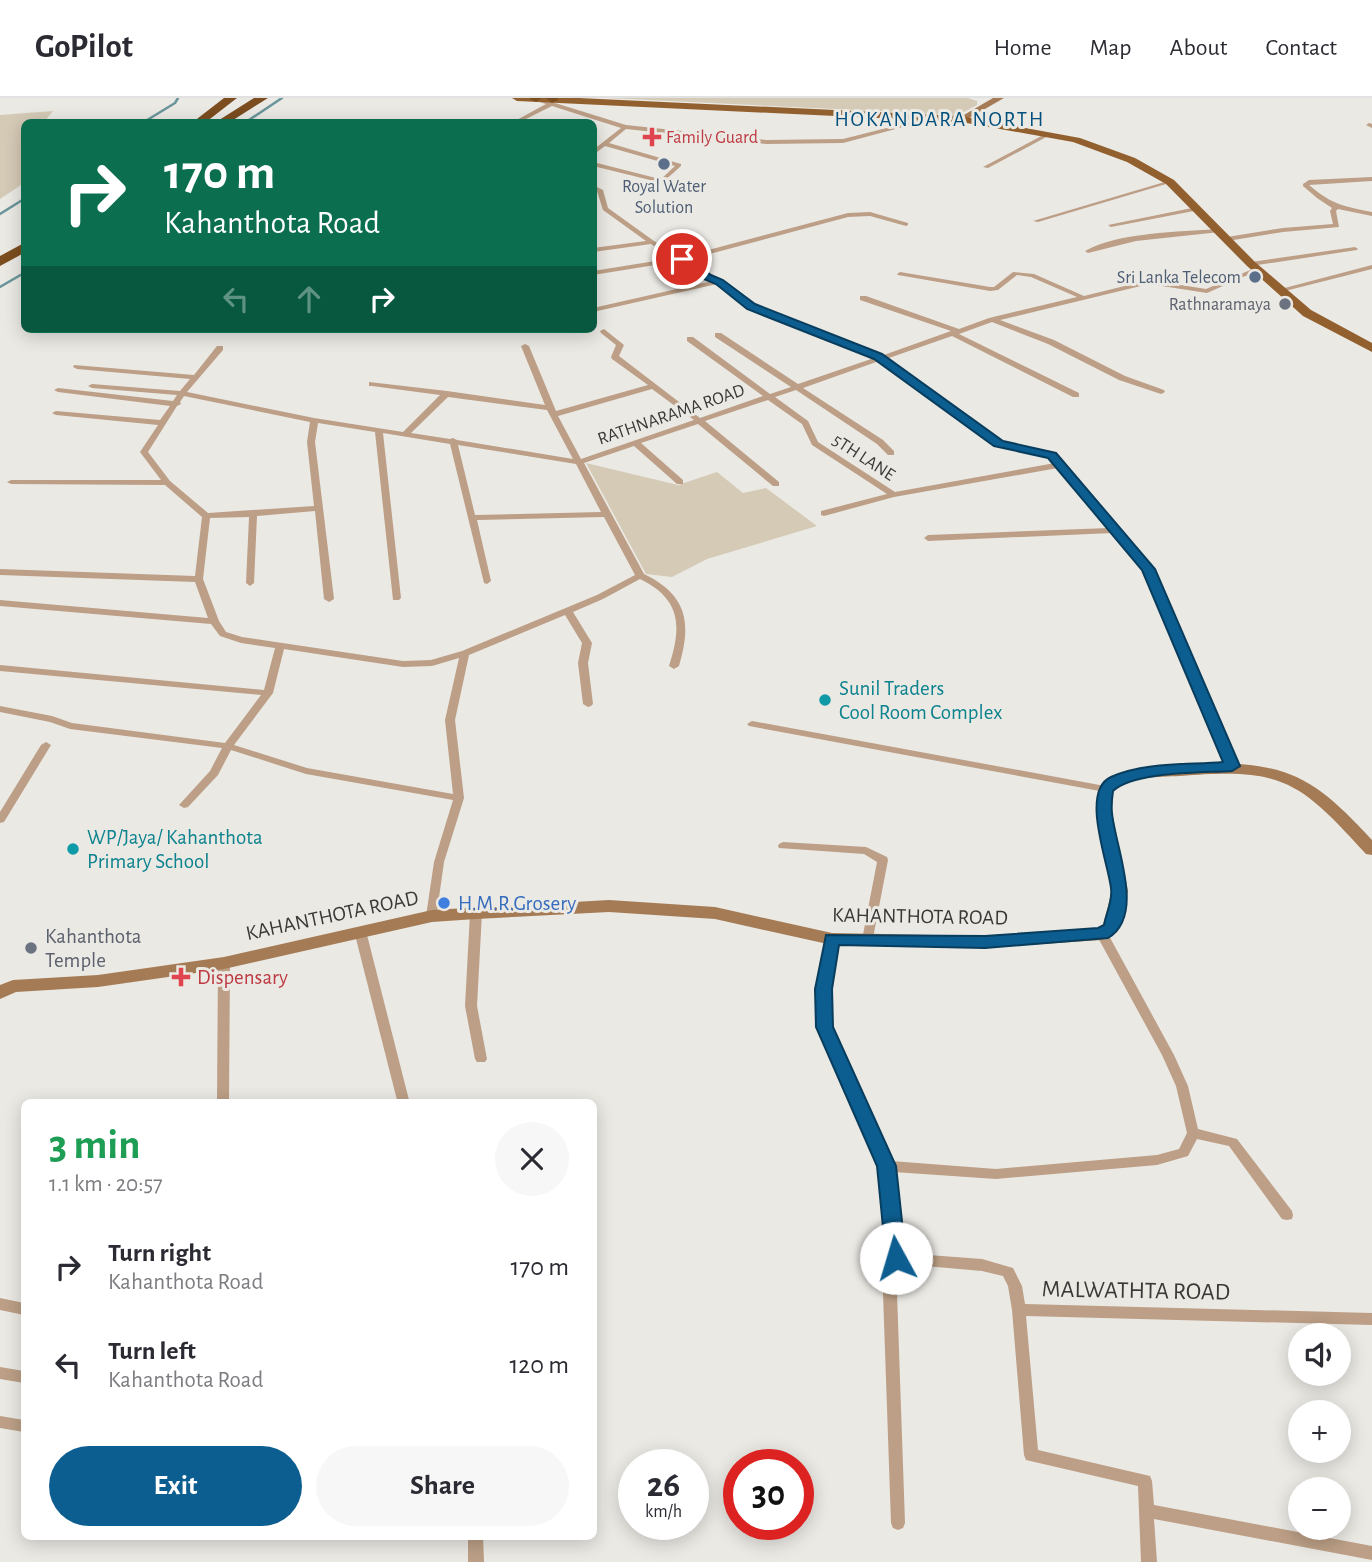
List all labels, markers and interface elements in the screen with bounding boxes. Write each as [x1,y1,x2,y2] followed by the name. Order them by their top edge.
[35,31,133,64] text: GoPilot
[994,36,1052,60] text: Home
[1090,36,1132,60] text: Map
[1170,36,1227,60] text: About
[1265,36,1337,60] text: Contact
[835,109,1045,130] district label: HOKANDARA NORTH
[644,129,660,145] marker: Family Guard
[666,129,758,147] place label: Family Guard
[49,147,140,238] icon: right
[164,149,275,198] text: 170 m
[656,156,672,172] marker: Royal Water Solution
[622,178,706,217] place label: Royal Water Solution
[164,207,380,239] text: Kahanthota Road
[652,229,712,289] pin
[663,240,701,278] icon: arrive
[1117,269,1241,287] place label: Sri Lanka Telecom
[1247,269,1263,285] marker: Sri Lanka Telecom
[217,280,255,318] icon: left
[290,280,328,318] icon: ahead
[363,280,401,318] icon: right
[1169,296,1271,314] place label: Rathnaramaya
[1277,296,1293,312] marker: Rathnaramaya
[595,381,747,449] street label: RATHNARAMA ROAD
[829,431,898,485] street label: 5TH LANE
[839,678,1002,723] place label: Sunil Traders Cool Room Complex
[817,692,833,708] marker: Sunil Traders Cool Room Complex
[87,827,263,872] place label: WP/Jaya/ Kahanthota Primary School
[65,841,81,857] marker: WP/Jaya/ Kahanthota Primary School
[244,887,420,944] street label: KAHANTHOTA ROAD
[458,893,576,914] place label: H.M.R.Grosery
[436,895,452,911] marker: H.M.R.Grosery
[832,904,1008,929] street label: KAHANTHOTA ROAD
[45,926,142,971] place label: Kahanthota Temple
[23,940,39,956] marker: Kahanthota Temple
[171,967,191,987] marker: Dispensary
[197,967,288,988] place label: Dispensary
[495,1122,569,1196] button: close
[49,1124,141,1166] text: 3 min
[49,1173,163,1196] text: 1.1 km · 20:57
[859,1221,933,1295] position arrow
[108,1240,211,1266] text: Turn right
[49,1248,87,1286] icon: right
[510,1254,569,1280] text: 170 m
[108,1271,263,1294] text: Kahanthota Road
[1042,1277,1230,1305] street label: MALWATHTA ROAD
[1288,1323,1351,1540] map controls
[1288,1323,1351,1386] button: sound
[108,1338,196,1364] text: Turn left
[49,1346,87,1384] icon: left
[509,1352,569,1378] text: 120 m
[108,1369,263,1392] text: Kahanthota Road
[1288,1400,1351,1463] button: +
[49,1446,302,1526] button: Exit
[316,1446,569,1526] button: Share
[723,1449,814,1540] speed limit sign: 30
[647,1468,680,1503] text: 26
[1288,1477,1351,1540] button: −
[645,1503,682,1521] text: km/h

